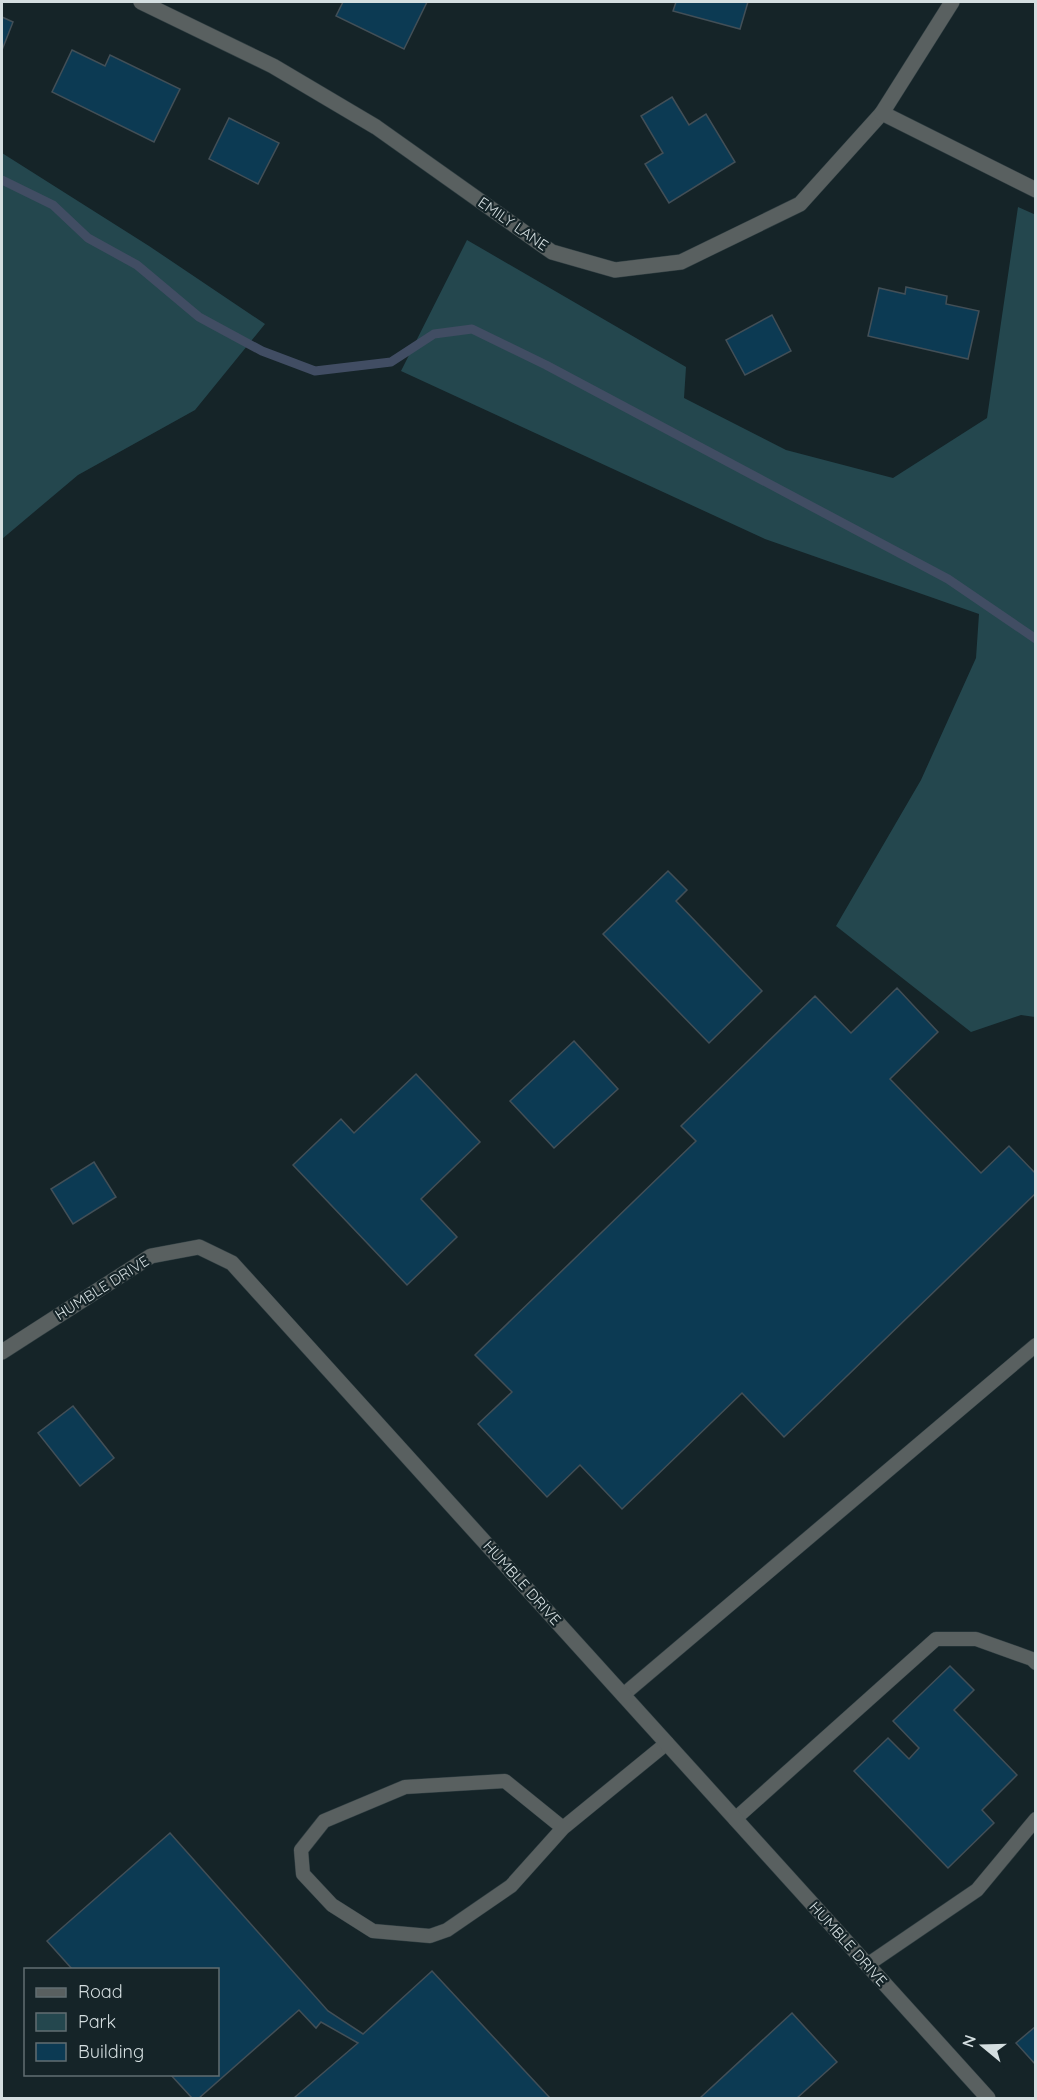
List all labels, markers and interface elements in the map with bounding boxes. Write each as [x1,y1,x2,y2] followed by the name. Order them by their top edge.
[475,192,552,255] street label: EMILY LANE
[51,1251,152,1324] street label: HUMBLE DRIVE
[479,1536,565,1629] street label: HUMBLE DRIVE
[805,1897,891,1990] street label: HUMBLE DRIVE
[24,1968,219,2076] legend
[78,1980,123,2003] text: Road
[78,2010,116,2033] text: Park
[953,2016,1013,2076] north arrow
[957,2032,980,2050] text: N
[78,2040,144,2063] text: Building

